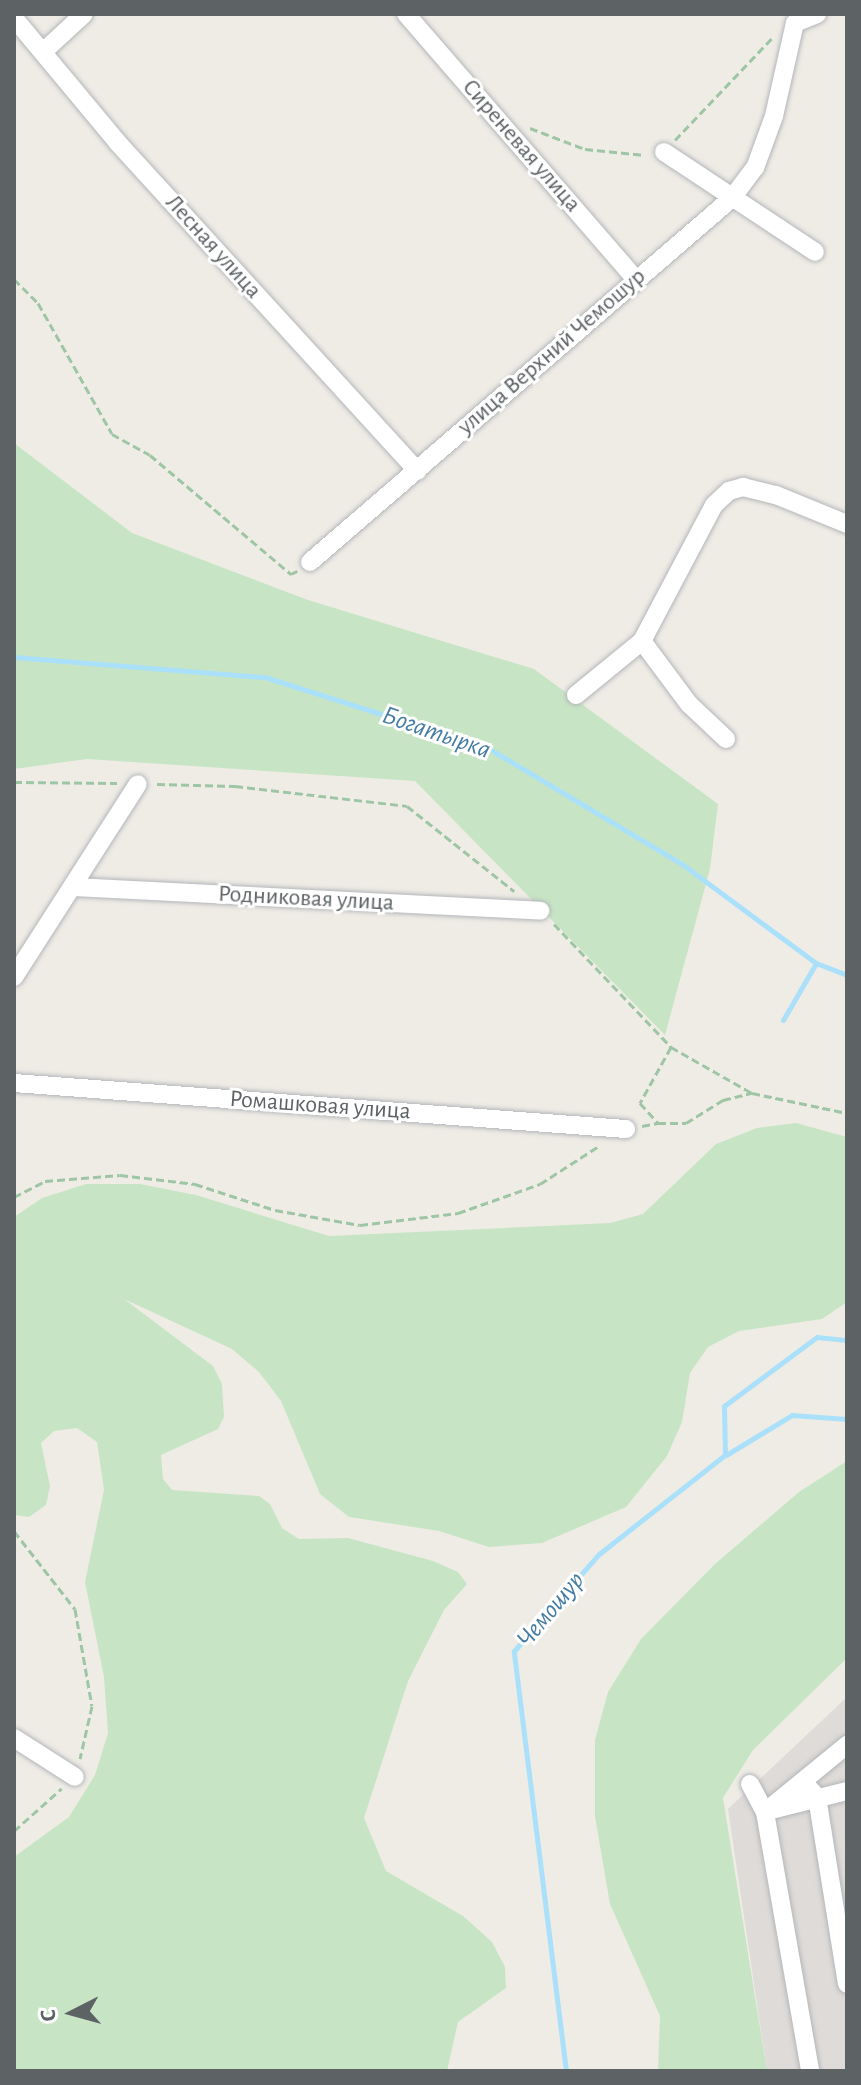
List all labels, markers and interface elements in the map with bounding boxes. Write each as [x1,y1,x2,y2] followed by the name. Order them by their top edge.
[455,74,587,218] street label: Сиреневая улица
[159,189,267,305] street label: Лесная улица
[452,263,652,441] street label: улица Верхний Чемошур
[378,700,494,766] water label: Богатырка
[217,880,395,918] street label: Родниковая улица
[228,1085,412,1127] street label: Ромашковая улица
[510,1566,592,1654] water label: Чемошур
[32,1973,112,2053] north arrow
[37,2008,60,2023] text: С

